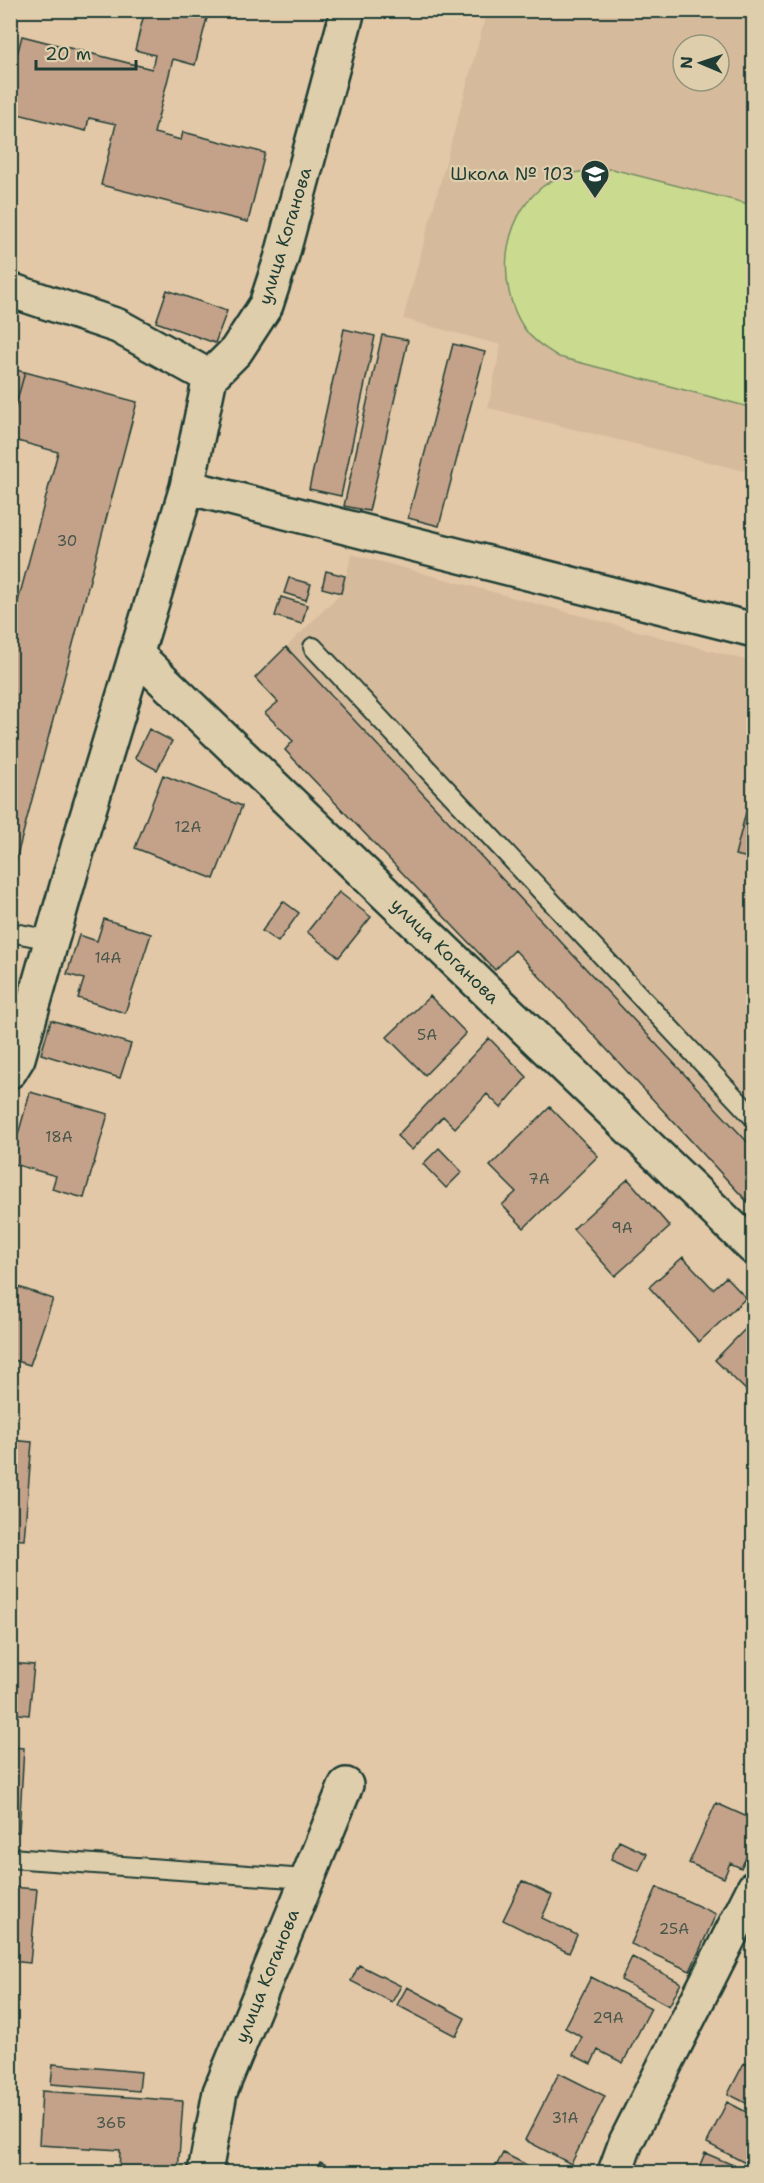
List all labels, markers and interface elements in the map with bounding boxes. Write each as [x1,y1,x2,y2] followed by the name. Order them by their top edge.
[36,33,136,71] scale bar
[671,33,731,93] north arrow
[45,42,91,66] text: 20 m
[676,56,697,69] text: N
[579,158,611,200] school or university icon: Школа № 103
[450,162,574,186] place label: Школа № 103
[253,164,317,308] street label: улица Коганова
[57,531,77,551] house number: 30
[175,817,202,837] house number: 12А
[385,893,505,1009] street label: улица Коганова
[95,948,122,968] house number: 14А
[417,1025,437,1045] house number: 5А
[45,1127,73,1147] house number: 18А
[528,1169,550,1189] house number: 7А
[611,1218,633,1238] house number: 9А
[229,1905,305,2047] street label: улица Коганова
[659,1919,689,1939] house number: 25А
[592,2008,624,2028] house number: 29А
[552,2108,579,2128] house number: 31А
[96,2113,126,2133] house number: 36Б

